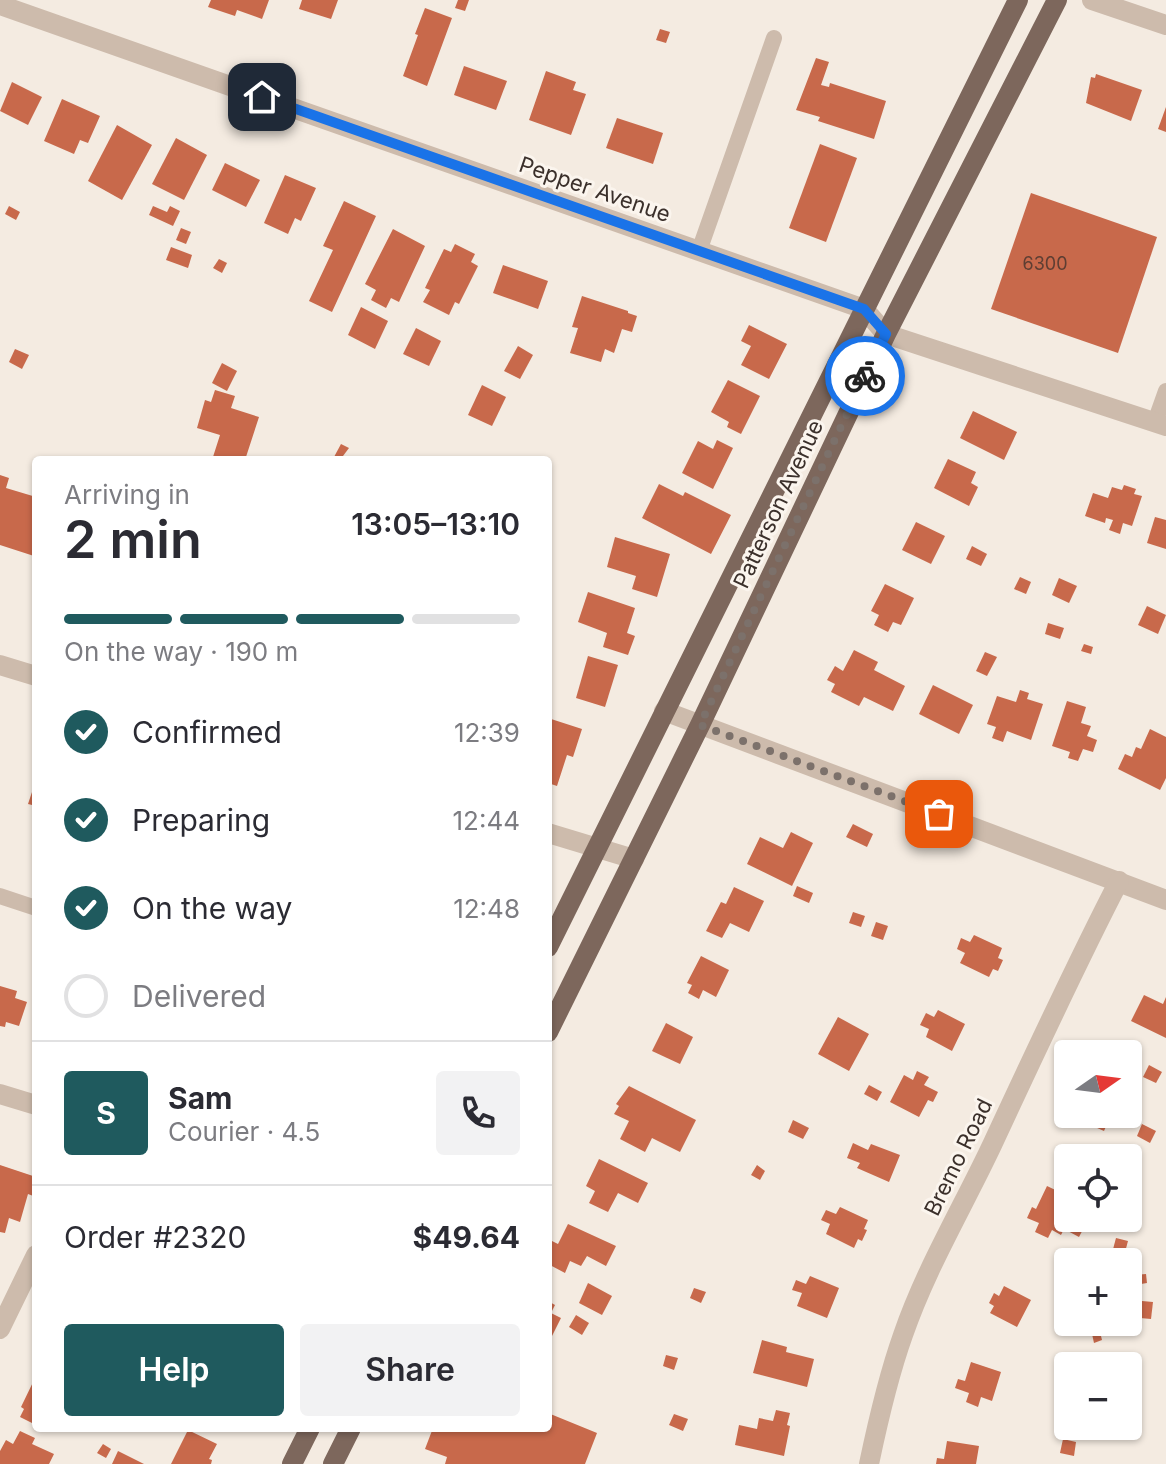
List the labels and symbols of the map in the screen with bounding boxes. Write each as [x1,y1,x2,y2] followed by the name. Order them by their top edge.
[228,63,296,131] pin
[516,151,674,227] street label: Pepper Avenue
[1023,253,1068,274] house number: 6300
[825,336,905,416] courier
[728,416,828,592] street label: Patterson Avenue
[905,780,973,848] pin
[1054,1040,1142,1128] north arrow
[919,1094,997,1220] street label: Bremo Road

